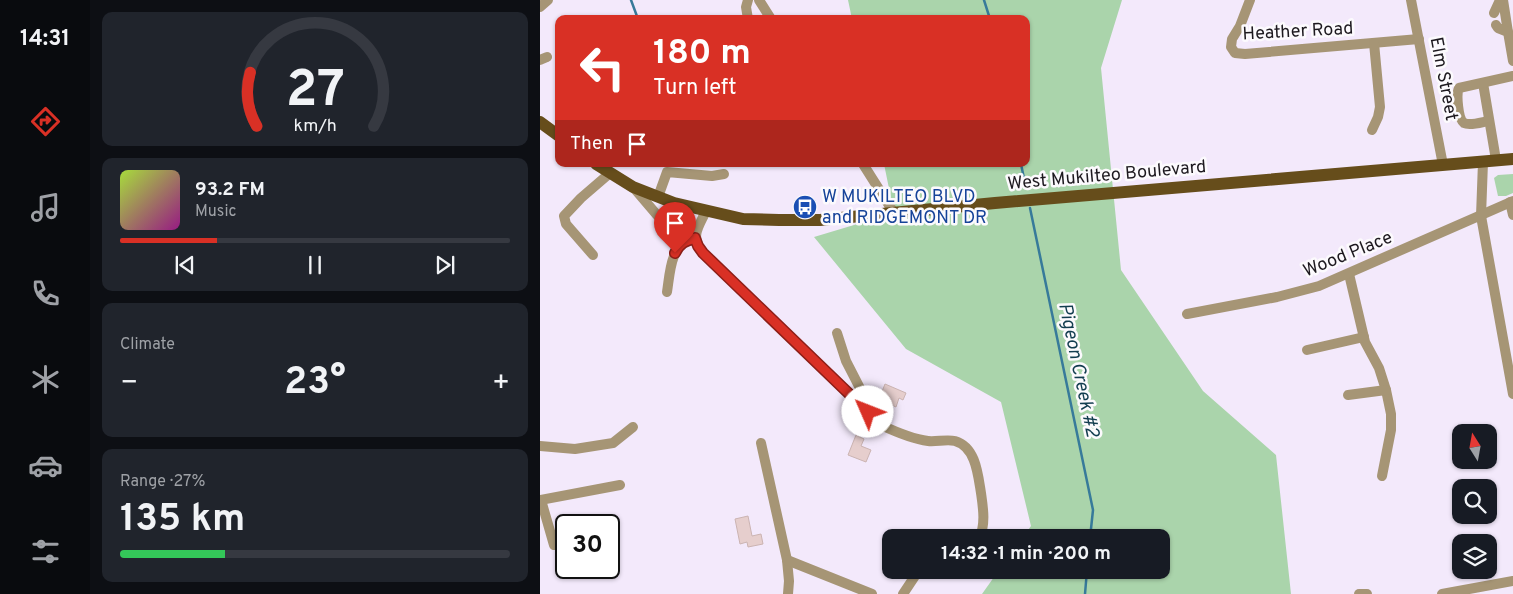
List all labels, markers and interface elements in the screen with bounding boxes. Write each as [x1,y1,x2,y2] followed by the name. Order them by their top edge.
[1242,18,1354,46] street label: Heather Road
[20,26,70,53] text: 14:31
[653,32,751,76] text: 180 m
[570,35,635,100] icon: left
[1424,35,1462,123] street label: Elm Street
[285,59,345,125] text: 27
[653,75,736,102] text: Turn left
[28,104,63,139] icon: directions
[293,115,337,138] text: km/h
[623,130,651,158] icon: arrive
[570,132,613,156] text: Then
[1007,156,1207,196] street label: West Mukilteo Boulevard
[195,178,265,202] text: 93.2 FM
[822,186,987,230] place label: W MUKILTEO BLVD and RIDGEMONT DR
[28,190,63,225] icon: music
[792,194,818,220] bus stop icon: W MUKILTEO BLVD and RIDGEMONT DR
[195,202,236,222] text: Music
[654,202,696,253] pin
[661,209,689,237] icon: arrive
[1300,227,1396,283] street label: Wood Place
[171,251,199,279] icon: previous
[301,251,329,279] icon: pause
[431,251,459,279] icon: next
[28,276,63,311] icon: phone
[1052,301,1104,440] water label: Pigeon Creek #2
[120,335,175,355] text: Climate
[284,359,346,408] text: 23°
[28,362,63,397] icon: climate
[120,366,138,402] text: −
[492,366,510,402] text: +
[841,385,893,437] position arrow
[1452,424,1498,469] north arrow
[1452,424,1497,579] map controls
[28,448,63,483] icon: car
[120,472,205,492] text: Range · 27%
[1452,479,1497,524] button: search
[120,496,245,545] text: 135 km
[555,514,620,579] speed limit sign: 30
[28,534,63,569] icon: filters
[1452,534,1497,579] button: layers
[941,542,1111,566] text: 14:32 · 1 min · 200 m

